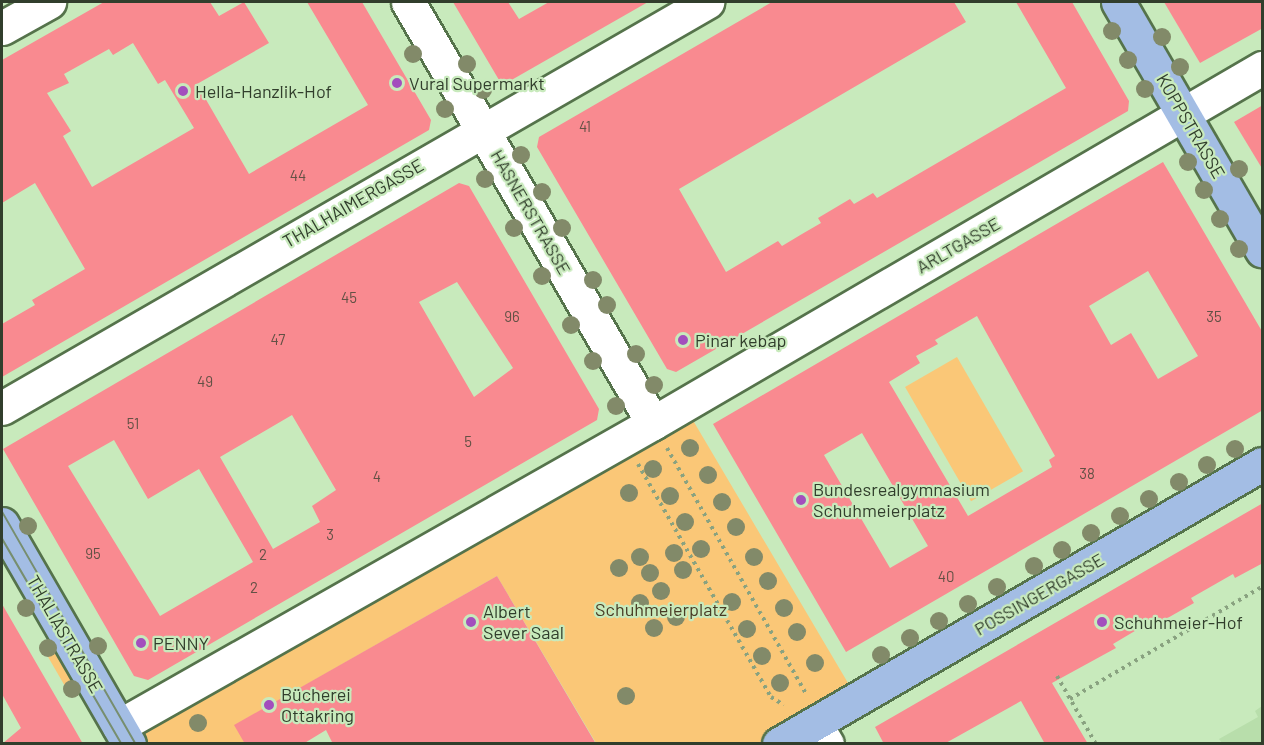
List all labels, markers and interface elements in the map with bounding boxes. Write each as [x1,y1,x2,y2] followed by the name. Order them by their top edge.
[1152,70,1230,182] street label: KOPPSTRASSE
[409,72,545,94] place label: Vural Supermarkt
[390,76,404,90] marker: Vural Supermarkt
[195,80,332,102] place label: Hella-Hanzlik-Hof
[176,84,190,98] marker: Hella-Hanzlik-Hof
[579,118,591,136] house number: 41
[486,146,576,278] street label: HASNERSTRASSE
[279,154,427,252] street label: THALHAIMERGASSE
[290,167,306,185] house number: 44
[912,212,1004,278] street label: ARLTGASSE
[341,289,357,307] house number: 45
[504,308,520,326] house number: 96
[1206,308,1222,326] house number: 35
[695,329,787,351] place label: Pinar kebap
[271,331,285,349] house number: 47
[676,333,690,347] marker: Pinar kebap
[197,373,213,391] house number: 49
[127,415,139,433] house number: 51
[464,433,472,451] house number: 5
[1079,465,1095,483] house number: 38
[373,468,381,486] house number: 4
[813,479,990,522] place label: Bundesrealgymnasium Schuhmeierplatz
[794,493,808,507] marker: Bundesrealgymnasium Schuhmeierplatz
[326,526,334,544] house number: 3
[85,545,101,563] house number: 95
[259,546,267,564] house number: 2
[970,548,1108,640] street label: POSSINGERGASSE
[938,568,954,586] house number: 40
[23,571,107,697] street label: THALIASTRASSE
[250,579,258,597] house number: 2
[595,598,727,620] park label: Schuhmeierplatz
[483,601,564,644] place label: Albert Sever Saal
[1114,611,1243,633] place label: Schuhmeier-Hof
[464,615,478,629] marker: Albert Sever Saal
[1095,615,1109,629] marker: Schuhmeier-Hof
[153,632,209,654] place label: PENNY
[134,636,148,650] marker: PENNY
[281,684,354,726] place label: Bücherei Ottakring
[262,698,276,712] marker: Bücherei Ottakring

